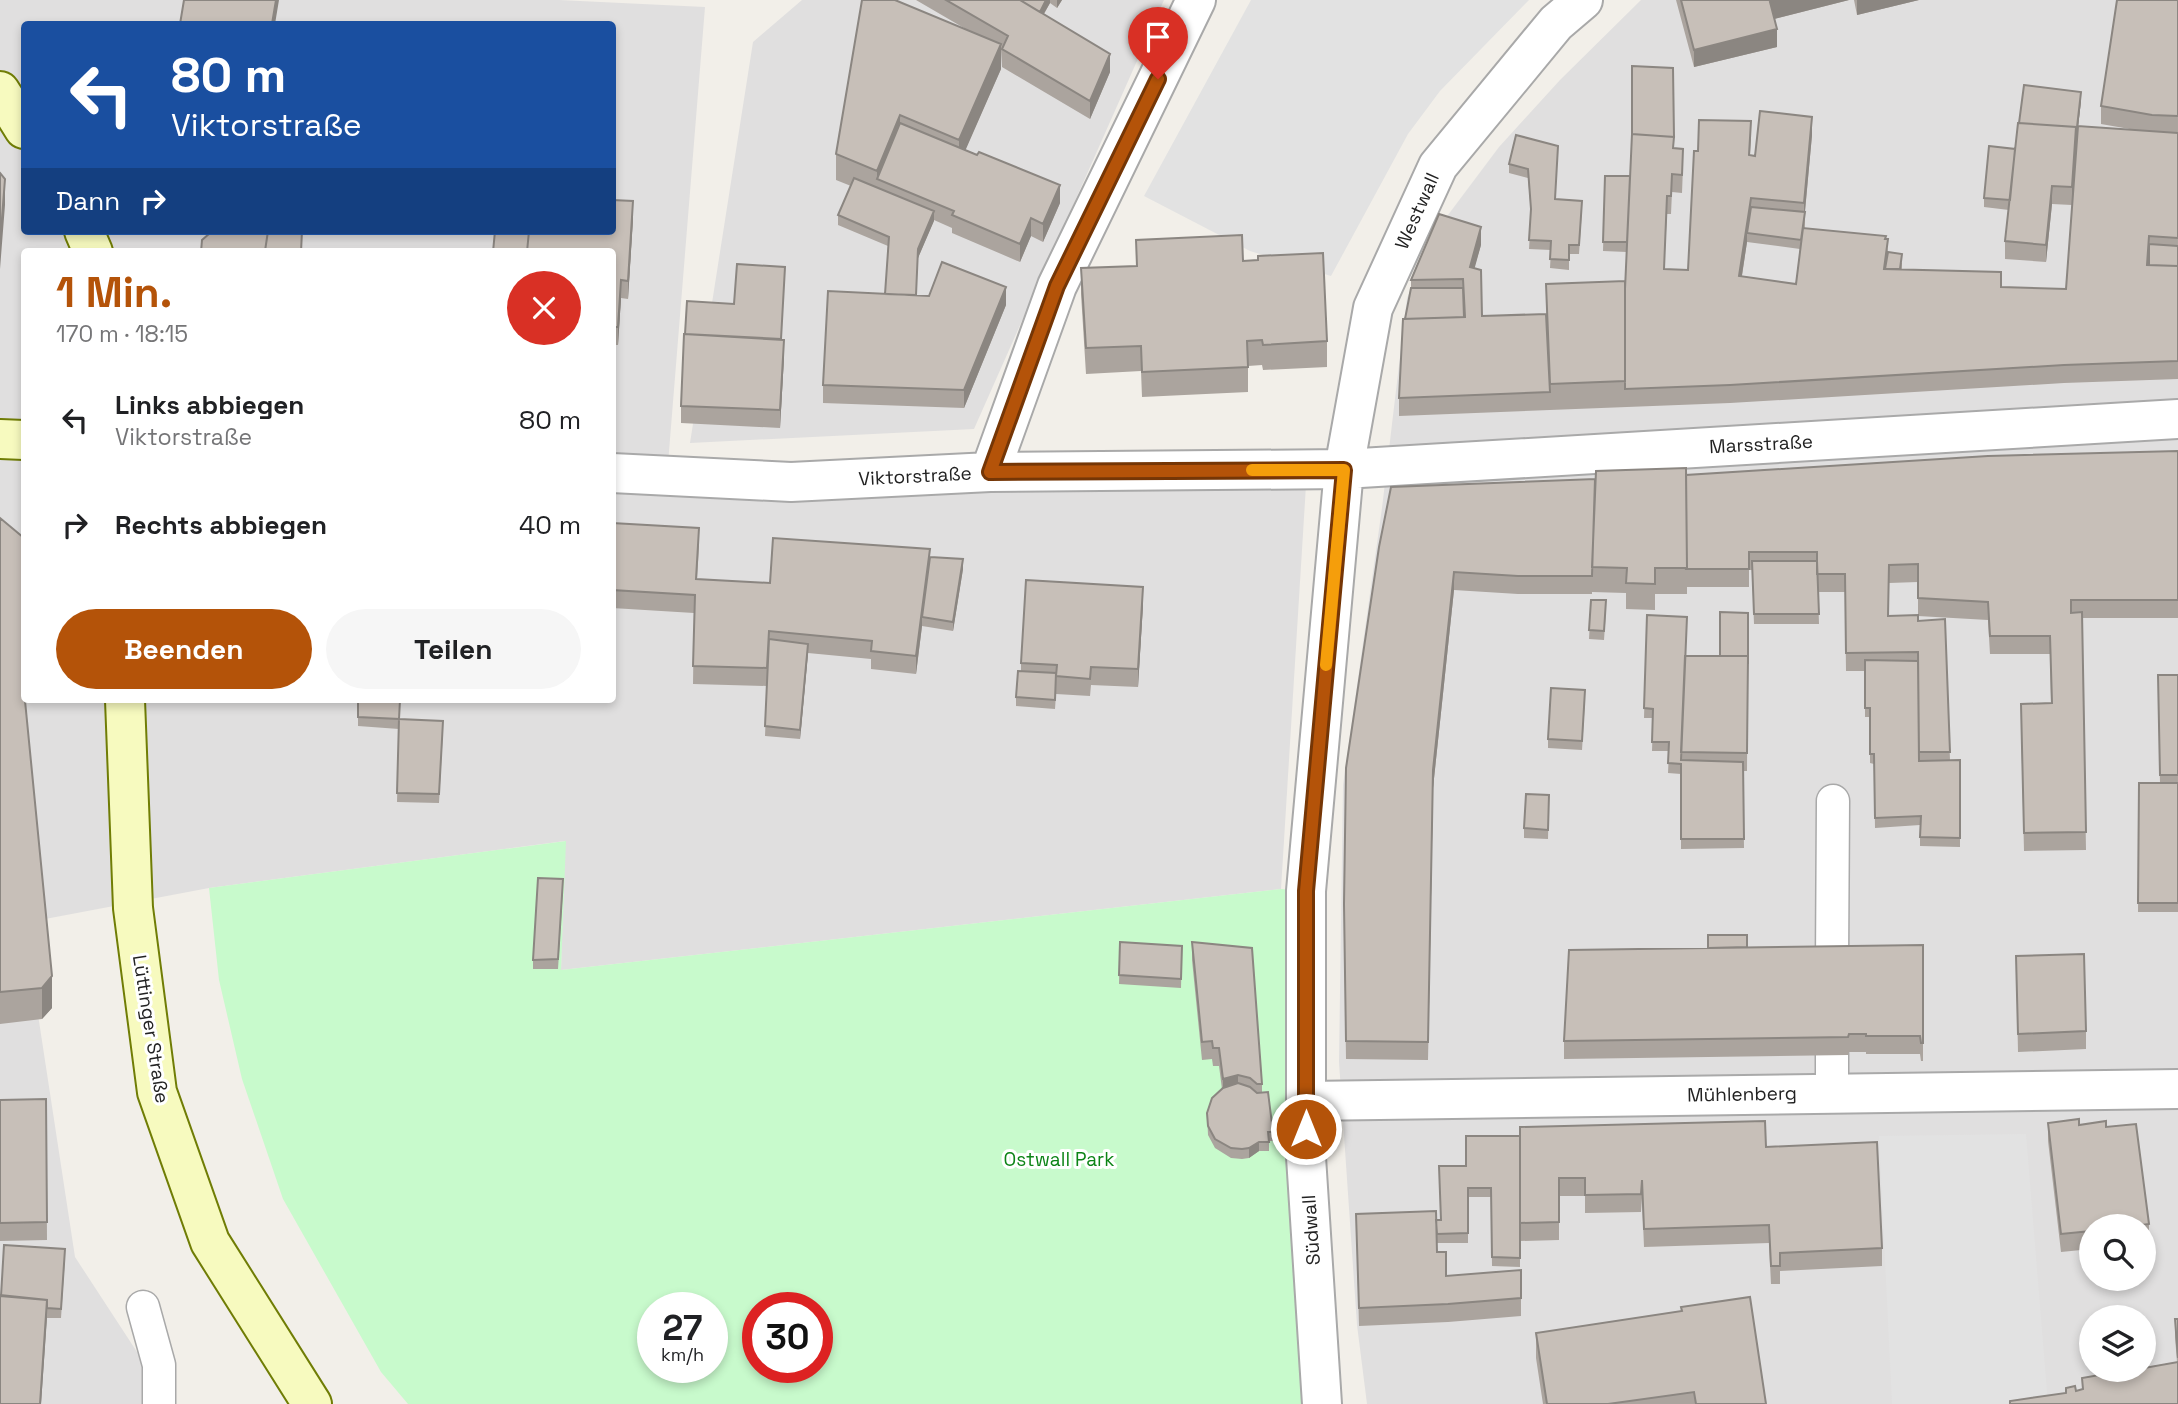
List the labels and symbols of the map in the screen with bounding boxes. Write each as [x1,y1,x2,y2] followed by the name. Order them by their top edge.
[1128,7,1188,79] pin
[1389,169,1445,253] street label: Westwall
[1708,429,1814,459] street label: Marsstraße
[858,461,972,491] street label: Viktorstraße
[127,953,175,1105] street label: Lüttinger Straße
[1687,1081,1797,1107] street label: Mühlenberg
[1269,1092,1343,1166] position arrow
[1004,1147,1114,1172] park label: Ostwall Park
[1296,1194,1326,1266] street label: Südwall
[742,1292,833,1383] speed limit sign: 30

